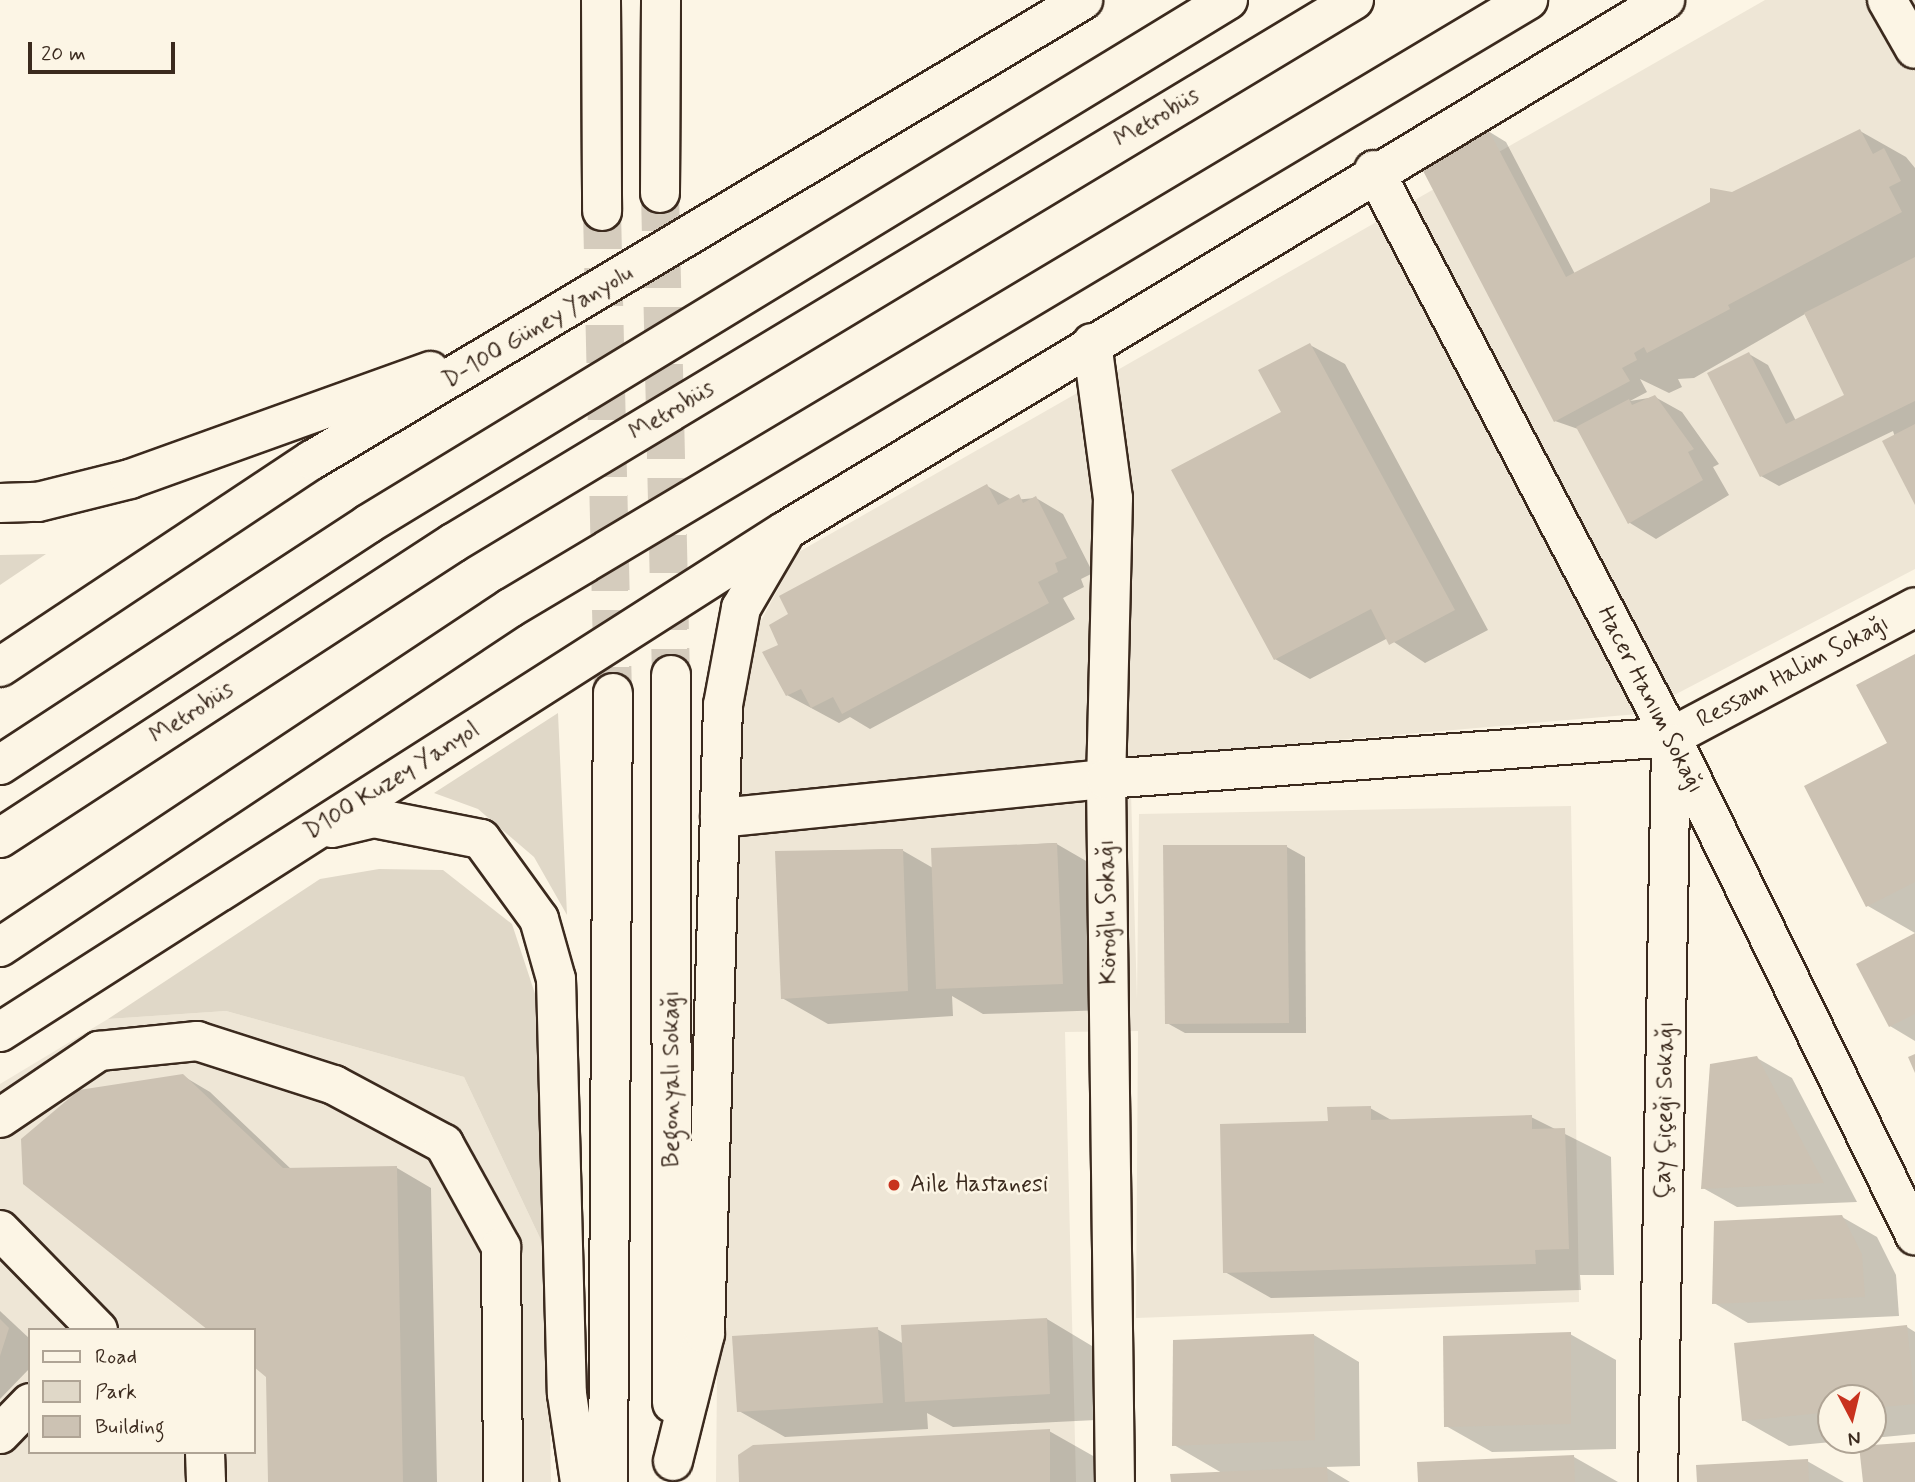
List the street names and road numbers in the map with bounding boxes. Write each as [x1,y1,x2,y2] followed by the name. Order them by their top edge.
[1109,81,1205,155] street label: Metrobüs
[435,257,641,397] street label: D-100 Güney Yanyolu
[624,374,720,448] street label: Metrobüs
[1590,601,1710,799] street label: Hacer Hanım Sokağı
[1691,608,1895,736] street label: Ressam Halim Sokağı
[145,675,239,751] street label: Metrobüs
[300,716,484,846] street label: D100 Kuzey Yanyol
[1092,839,1124,985] street label: Köroğlu Sokağı
[658,990,686,1168] street label: Begonyalı Sokağı
[1649,1022,1681,1198] street label: Çay Çiçeği Sokağı

